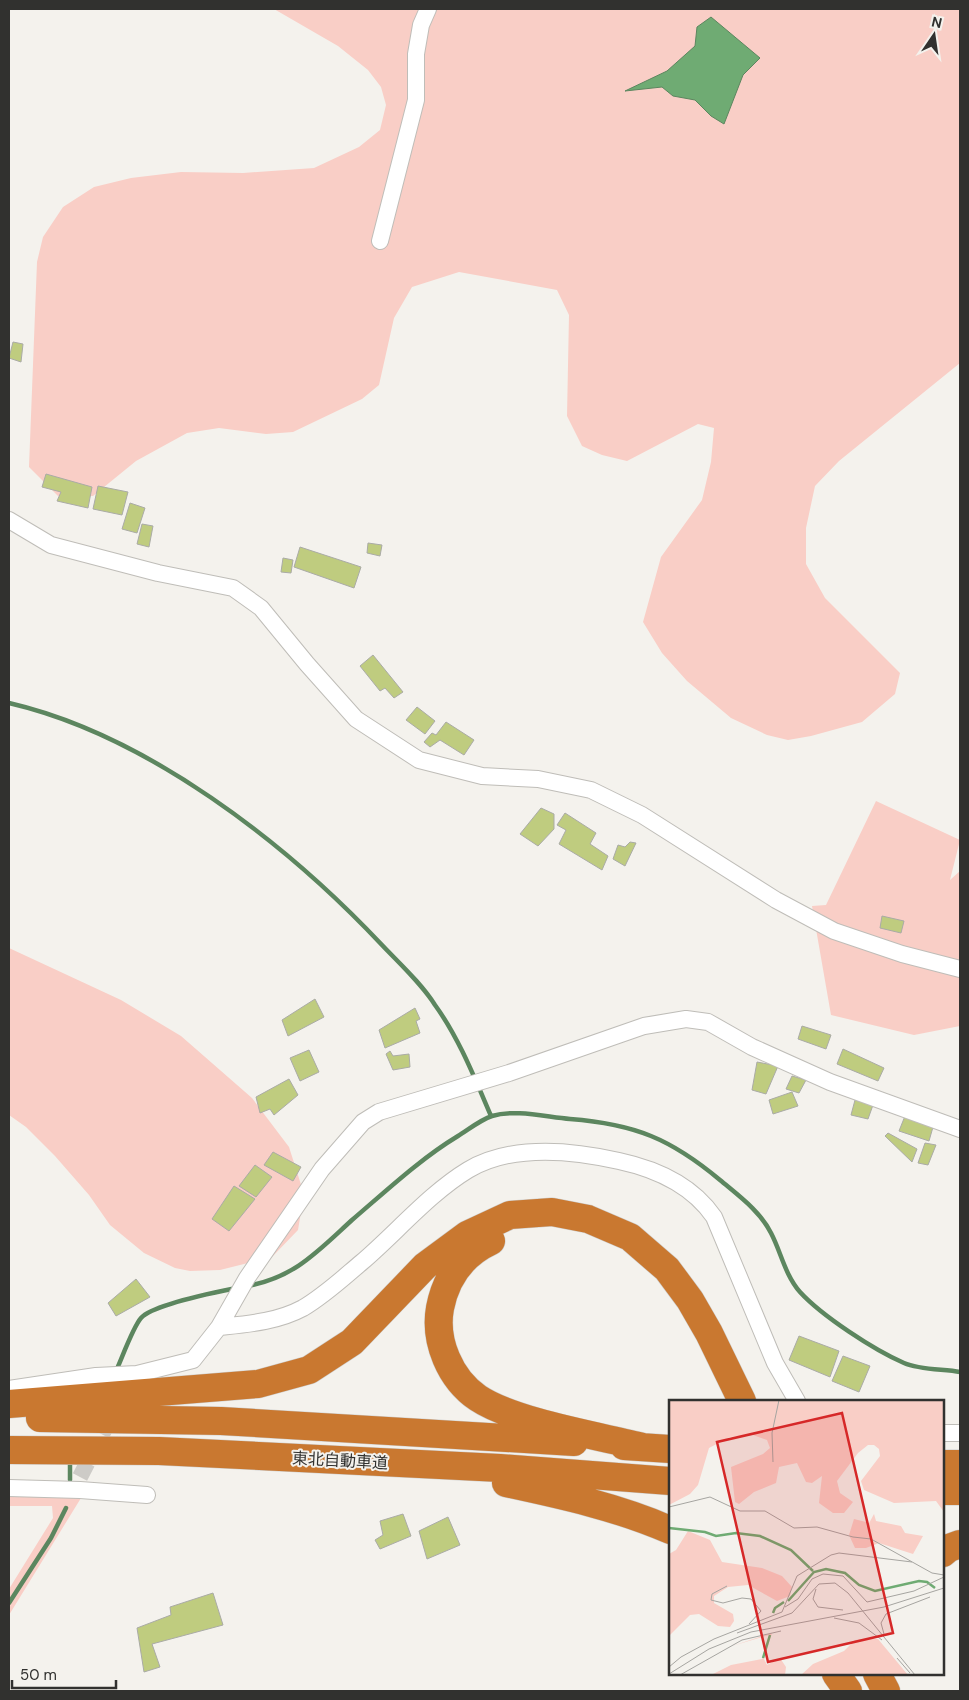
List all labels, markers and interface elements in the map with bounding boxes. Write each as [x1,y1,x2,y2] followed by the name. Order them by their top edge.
[909,10,959,60] north arrow
[930,12,944,32] text: N
[669,1400,944,1675] inset map
[291,1448,388,1473] street label: 東北自動車道
[12,1658,116,1690] scale bar
[20,1665,57,1685] text: 50 m

